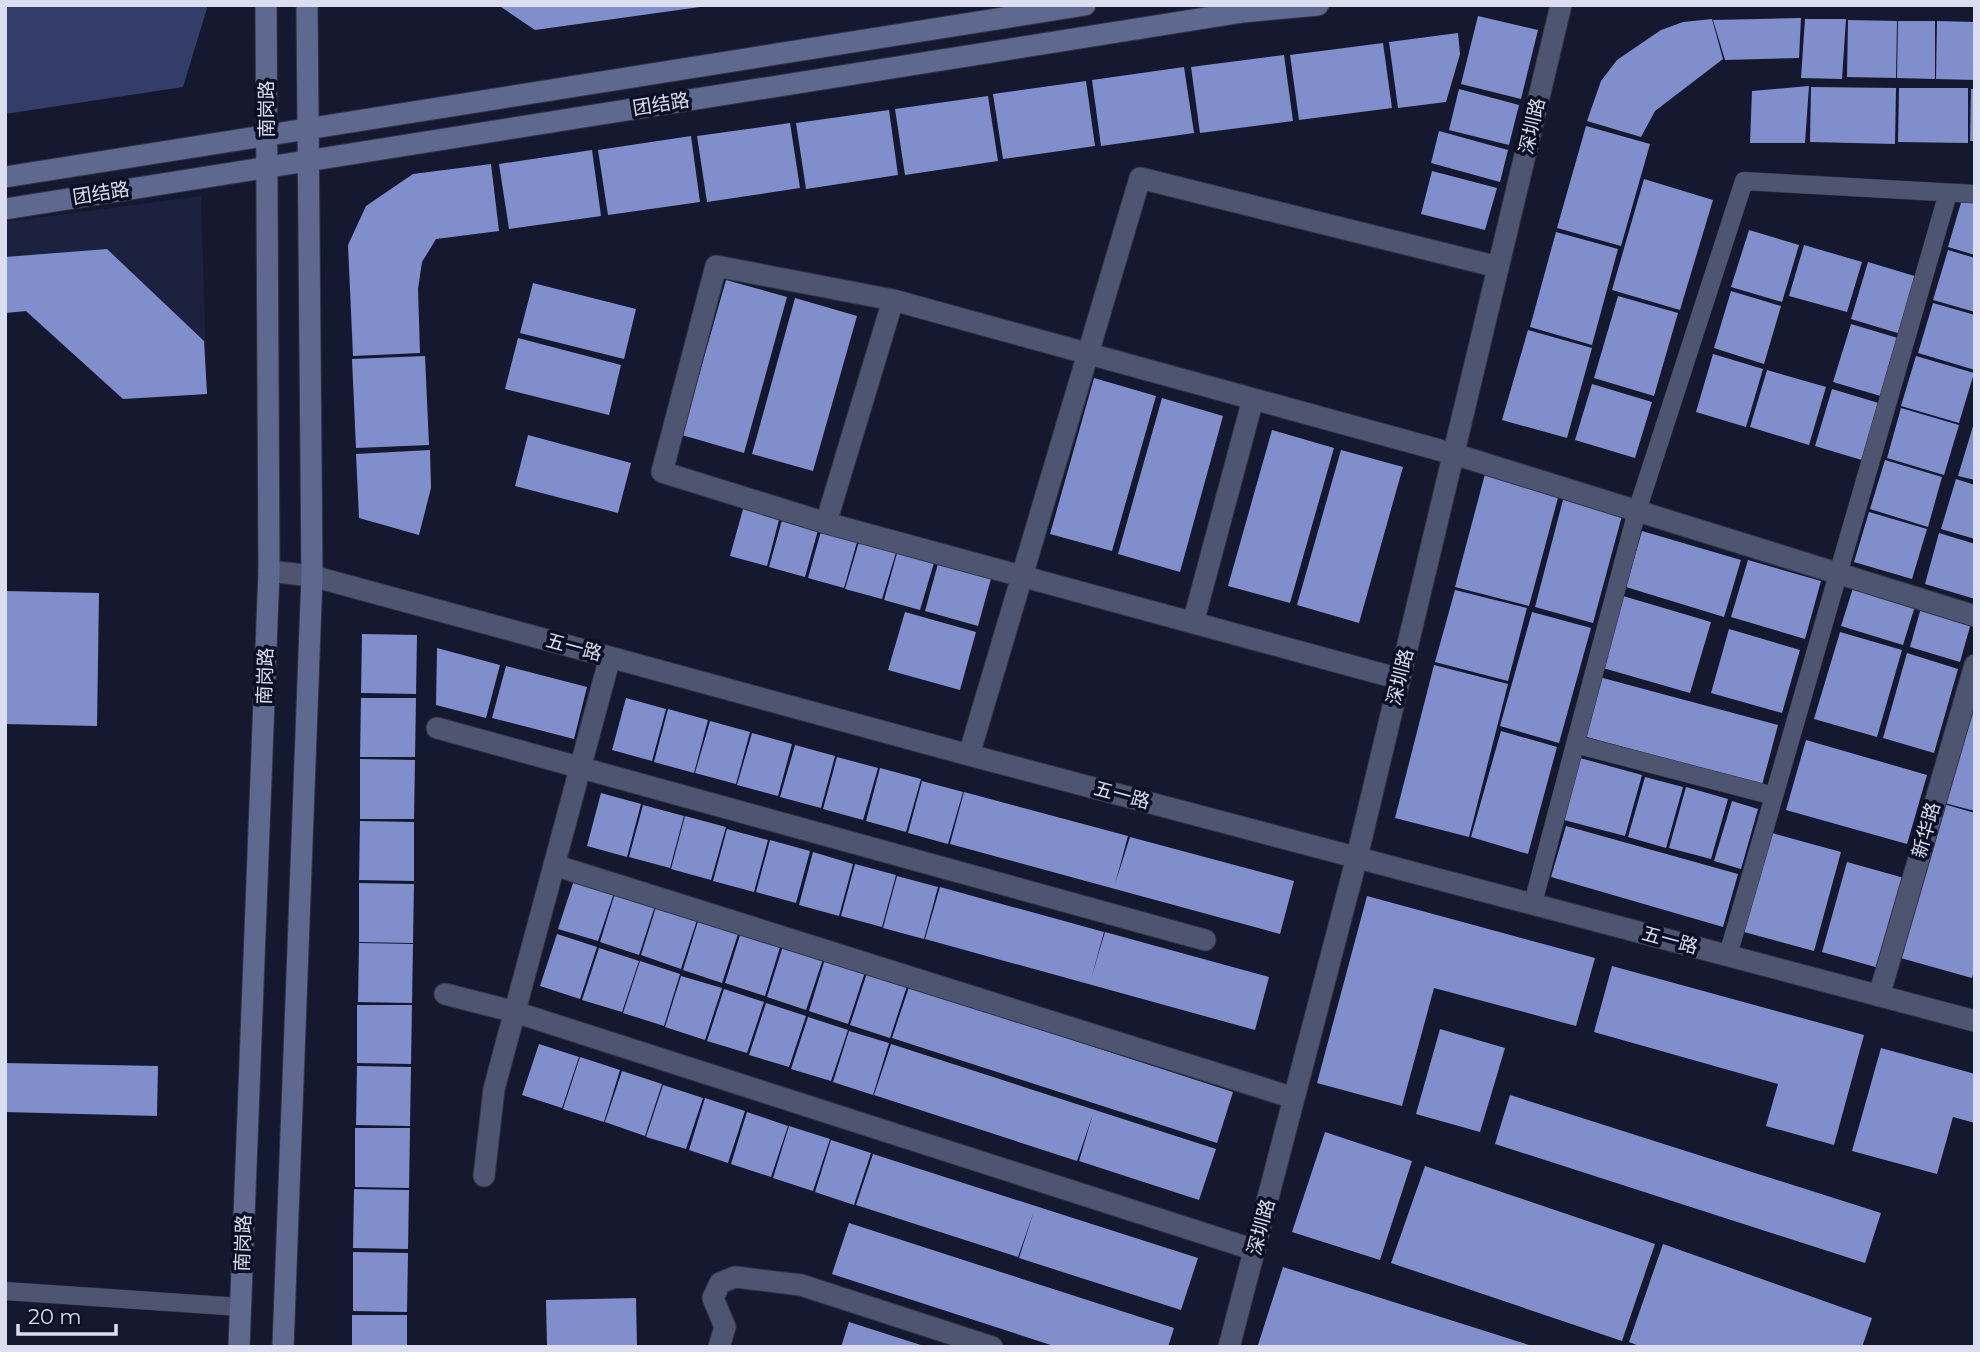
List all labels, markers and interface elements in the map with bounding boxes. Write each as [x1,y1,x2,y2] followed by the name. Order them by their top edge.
[255,80,278,138] street label: 南岗路
[631,88,691,120] street label: 团结路
[1514,96,1550,156] street label: 深圳路
[71,177,131,209] street label: 团结路
[543,629,605,665] street label: 五一路
[253,647,277,705] street label: 南岗路
[1382,647,1418,707] street label: 深圳路
[1091,777,1153,813] street label: 五一路
[1907,799,1945,861] street label: 新华路
[1639,922,1701,958] street label: 五一路
[1243,1196,1279,1258] street label: 深圳路
[231,1214,255,1272] street label: 南岗路
[18,1292,116,1336] scale bar
[28,1304,82,1329] text: 20 m

